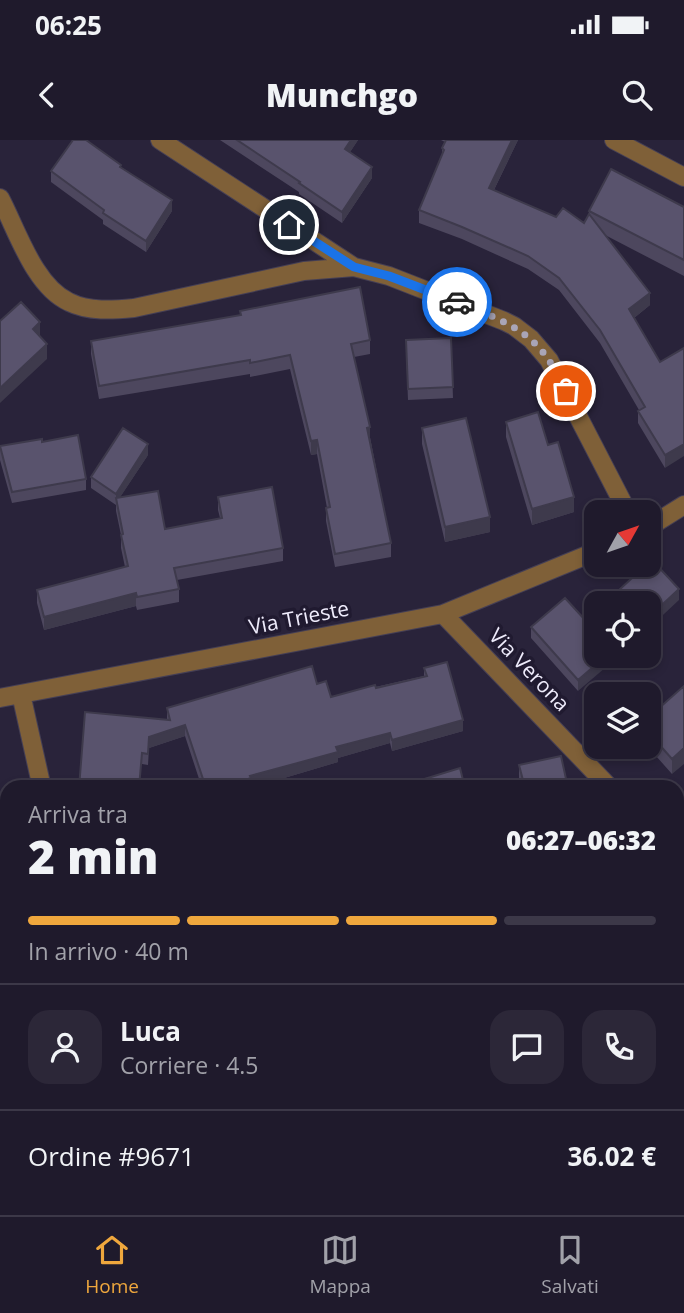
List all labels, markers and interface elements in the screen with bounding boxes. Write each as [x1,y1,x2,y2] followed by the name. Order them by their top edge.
[35,7,102,43] text: 06:25
[266,73,418,116] text: Munchgo
[28,76,66,114] icon: back
[618,76,656,114] icon: search
[259,195,319,255] pin
[270,206,308,244] icon: home
[422,267,492,337] courier
[438,283,476,321] icon: car
[536,361,596,421] pin
[547,372,585,410] icon: bag
[584,500,662,578] north arrow
[584,500,661,759] map controls
[584,591,661,668] button: locate
[246,594,351,640] street label: Via Trieste
[483,622,576,717] street label: Via Verona
[584,682,661,759] button: layers
[28,798,128,830] text: Arriva tra
[506,822,656,858] text: 06:27–06:32
[28,825,159,887] text: 2 min
[28,935,189,967] text: In arrivo · 40 m
[28,1010,102,1084] button: person
[490,1010,564,1084] button: chat
[582,1010,656,1084] button: phone
[120,1013,181,1049] text: Luca
[120,1049,259,1081] text: Corriere · 4.5
[28,1138,195,1174] text: Ordine #9671
[568,1138,656,1174] text: 36.02 €
[85,1231,139,1299] tab: Home
[309,1231,371,1299] tab: Mappa
[541,1231,599,1299] tab: Salvati

